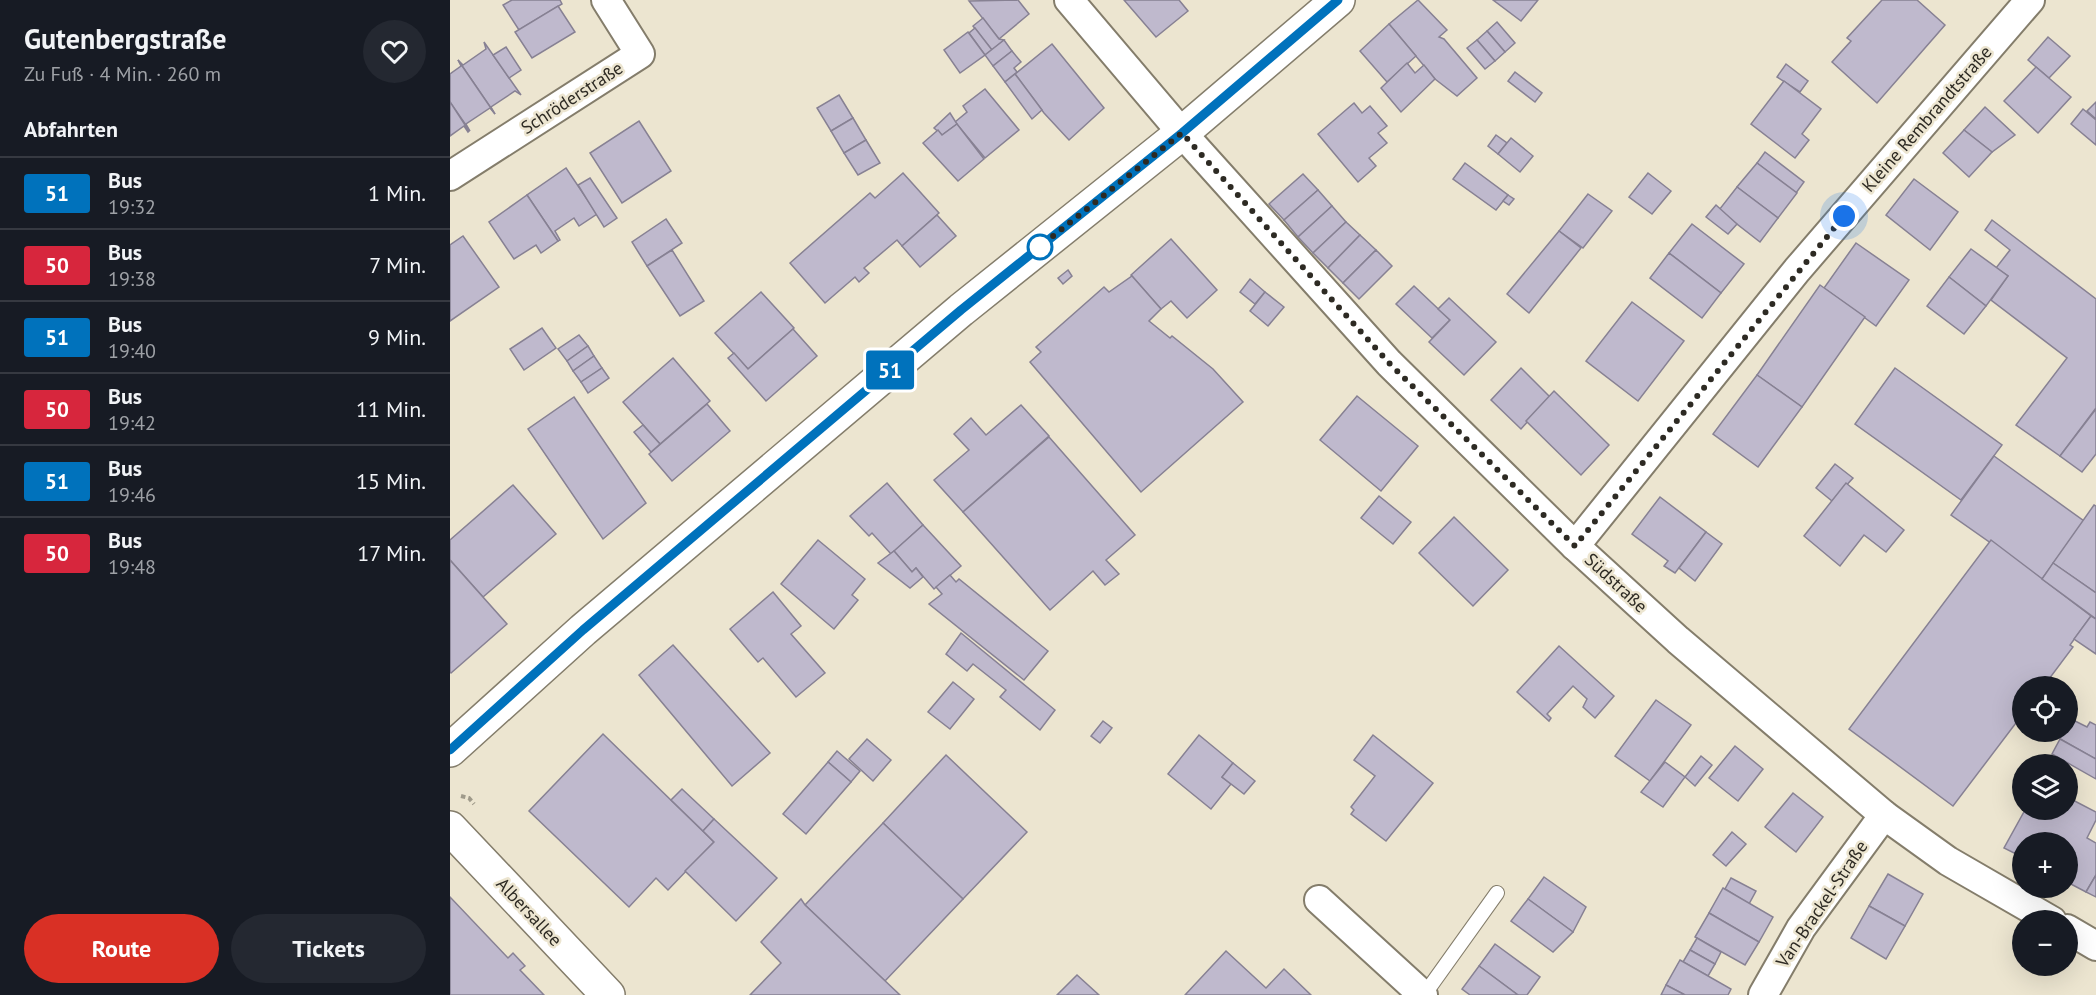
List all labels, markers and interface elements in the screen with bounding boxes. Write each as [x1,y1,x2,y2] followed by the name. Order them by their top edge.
[24,20,226,57] text: Gutenbergstraße
[363,20,426,83] button: heart
[1857,41,1996,197] street label: Kleine Rembrandtstraße
[517,56,627,139] street label: Schröderstraße
[24,61,221,87] text: Zu Fuß · 4 Min. · 260 m
[24,115,118,143] text: Abfahrten
[108,166,142,194] text: Bus
[368,179,426,207] text: 1 Min.
[45,180,69,207] text: 51
[108,194,156,220] text: 19:32
[1829,201,1859,231] your location
[1027,234,1053,260] unlabelled marker
[108,238,142,266] text: Bus
[369,251,426,279] text: 7 Min.
[45,252,69,279] text: 50
[108,266,156,292] text: 19:38
[108,310,142,338] text: Bus
[368,323,426,351] text: 9 Min.
[45,324,69,351] text: 51
[108,338,156,364] text: 19:40
[863,350,917,389] line badge: 51
[878,357,902,384] text: 51
[108,382,142,410] text: Bus
[356,395,426,423] text: 11 Min.
[45,396,69,423] text: 50
[108,410,156,436] text: 19:42
[108,454,142,482] text: Bus
[356,467,426,495] text: 15 Min.
[45,468,69,495] text: 51
[108,482,156,508] text: 19:46
[108,526,142,554] text: Bus
[357,539,426,567] text: 17 Min.
[45,540,69,567] text: 50
[1580,548,1653,617] street label: Südstraße
[108,554,156,580] text: 19:48
[2012,676,2078,976] map controls
[2012,676,2078,742] button: locate
[2012,754,2078,820] button: layers
[2012,832,2078,898] button: +
[1770,836,1873,972] street label: Van-Brackel-Straße
[492,872,567,951] street label: Albersallee
[2012,910,2078,976] button: −
[24,914,219,983] button: Route
[231,914,426,983] button: Tickets

